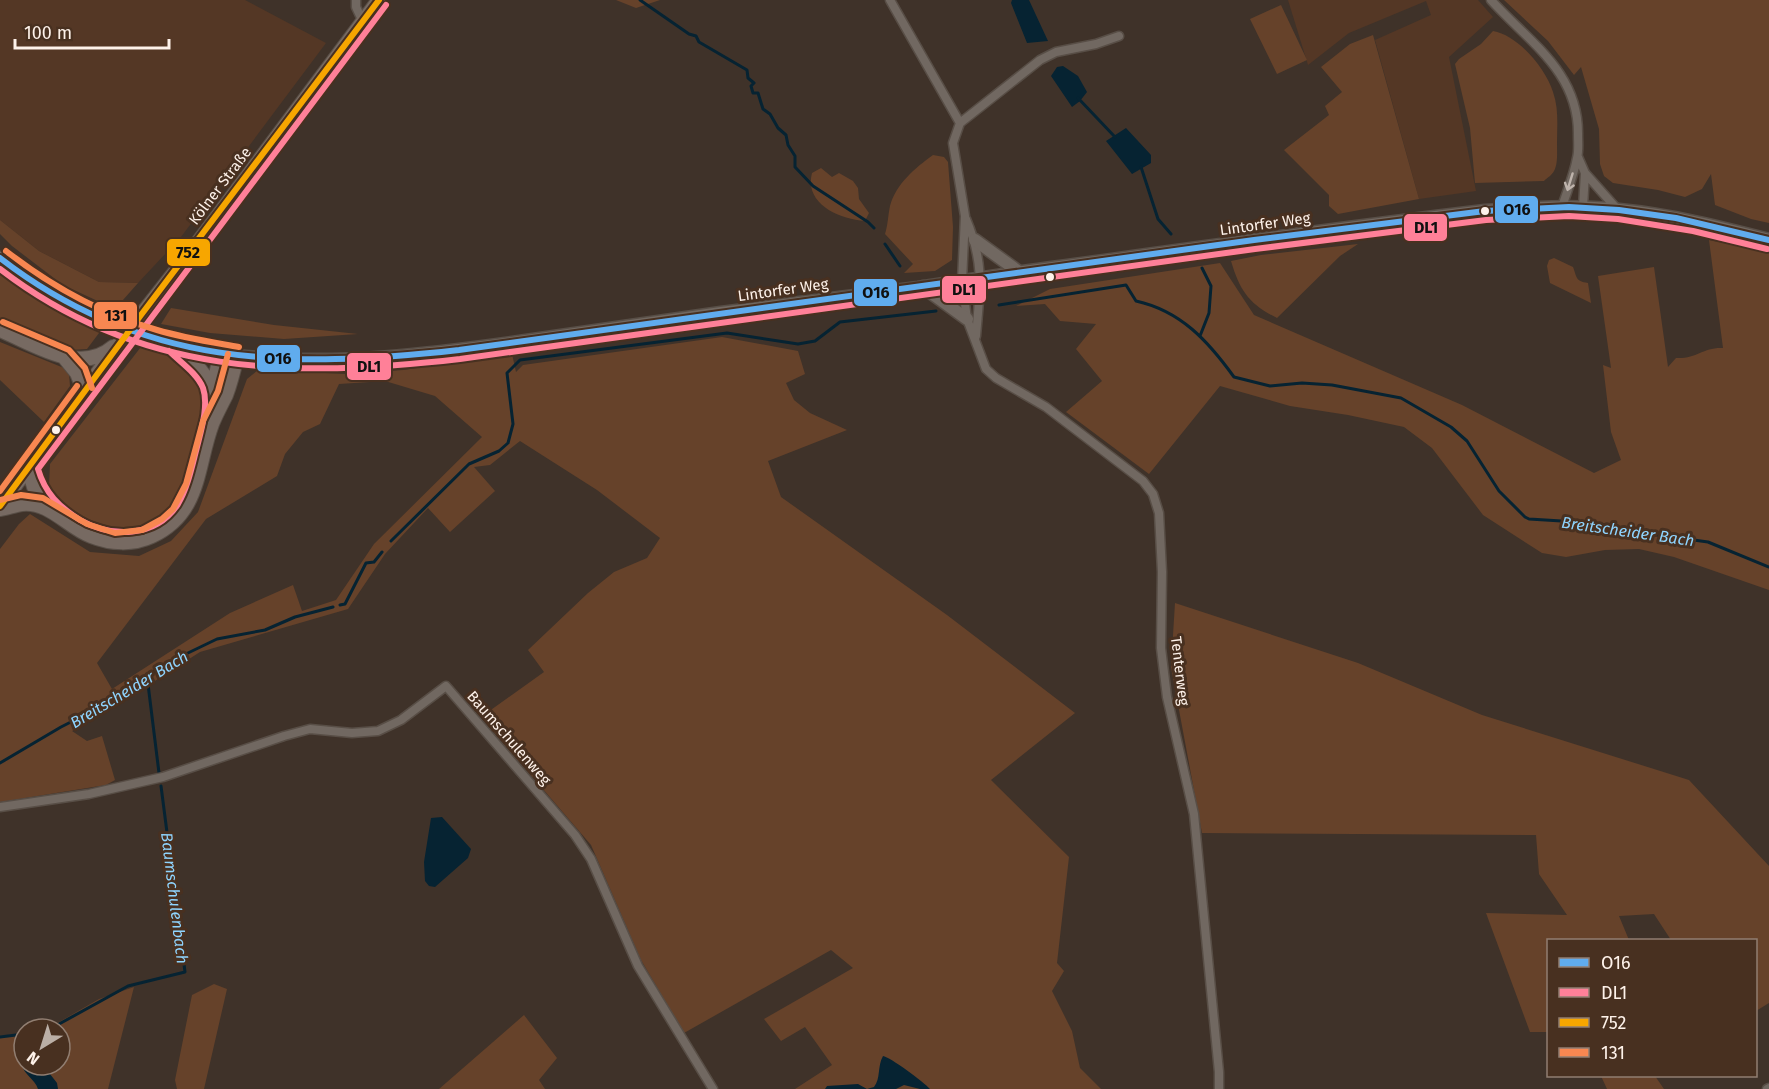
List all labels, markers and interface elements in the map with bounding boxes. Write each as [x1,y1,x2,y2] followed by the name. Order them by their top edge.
[15,12,170,50] scale bar
[24,22,72,44] text: 100 m
[185,144,255,228] street label: Kölner Straße
[1564,172,1575,191] one-way arrow
[1494,195,1539,224] line badge: O16
[1503,200,1531,219] text: O16
[1479,205,1491,217] unlabelled marker
[1219,209,1312,239] street label: Lintorfer Weg
[1403,213,1448,242] line badge: DL1
[1414,218,1438,237] text: DL1
[166,238,211,267] line badge: 752
[176,243,200,262] text: 752
[1044,271,1056,283] unlabelled marker
[737,275,830,305] street label: Lintorfer Weg
[941,275,987,304] line badge: DL1
[853,278,898,307] line badge: O16
[952,280,976,299] text: DL1
[862,283,890,302] text: O16
[93,301,138,330] line badge: 131
[105,306,127,325] text: 131
[256,344,301,373] line badge: O16
[264,349,292,368] text: O16
[346,352,392,381] line badge: DL1
[357,357,381,376] text: DL1
[50,424,62,436] unlabelled marker
[1560,513,1696,550] water label: Breitscheider Bach
[1167,635,1193,707] street label: Tenterweg
[67,647,192,732] water label: Breitscheider Bach
[463,687,555,789] street label: Baumschulenweg
[157,831,192,965] water label: Baumschulenbach
[1547,939,1757,1077] legend
[1601,952,1631,974] text: O16
[1601,982,1627,1004] text: DL1
[1601,1012,1627,1034] text: 752
[12,1017,72,1077] north arrow
[1601,1042,1625,1064] text: 131
[23,1048,43,1069] text: N

